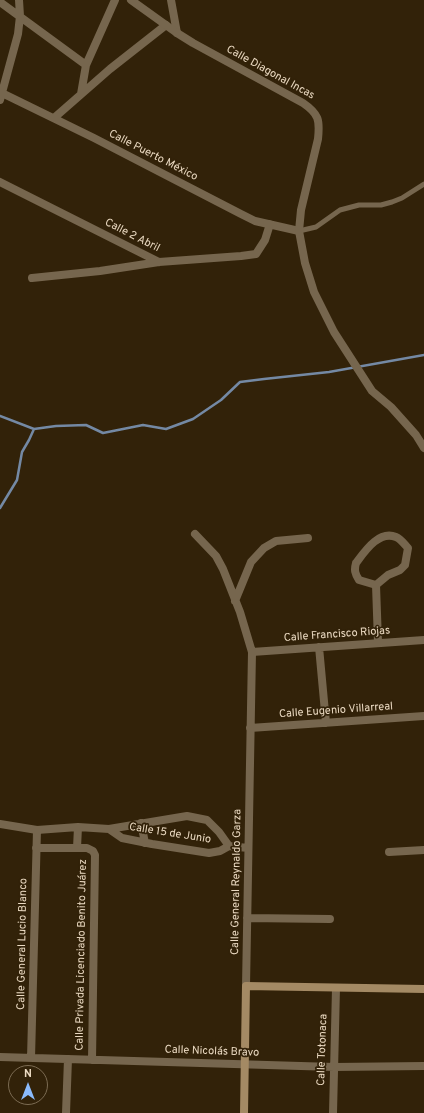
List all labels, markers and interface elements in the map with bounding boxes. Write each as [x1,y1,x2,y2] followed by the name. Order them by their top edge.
[224,43,316,103] street label: Calle Diagonal Incas
[106,128,200,184] street label: Calle Puerto México
[102,217,162,255] street label: Calle 2 Abril
[283,625,391,645] street label: Calle Francisco Riojas
[279,700,393,722] street label: Calle Eugenio Villarreal
[229,809,245,955] street label: Calle General Reynaldo Garza
[128,821,212,847] street label: Calle 15 de Junio
[74,859,90,1051] street label: Calle Privada Licenciado Benito Juárez
[15,878,31,1010] street label: Calle General Lucio Blanco
[315,1014,331,1086] street label: Calle Totonaca
[164,1044,260,1060] street label: Calle Nicolás Bravo
[8,1065,48,1105] north arrow
[24,1067,32,1081] text: N

